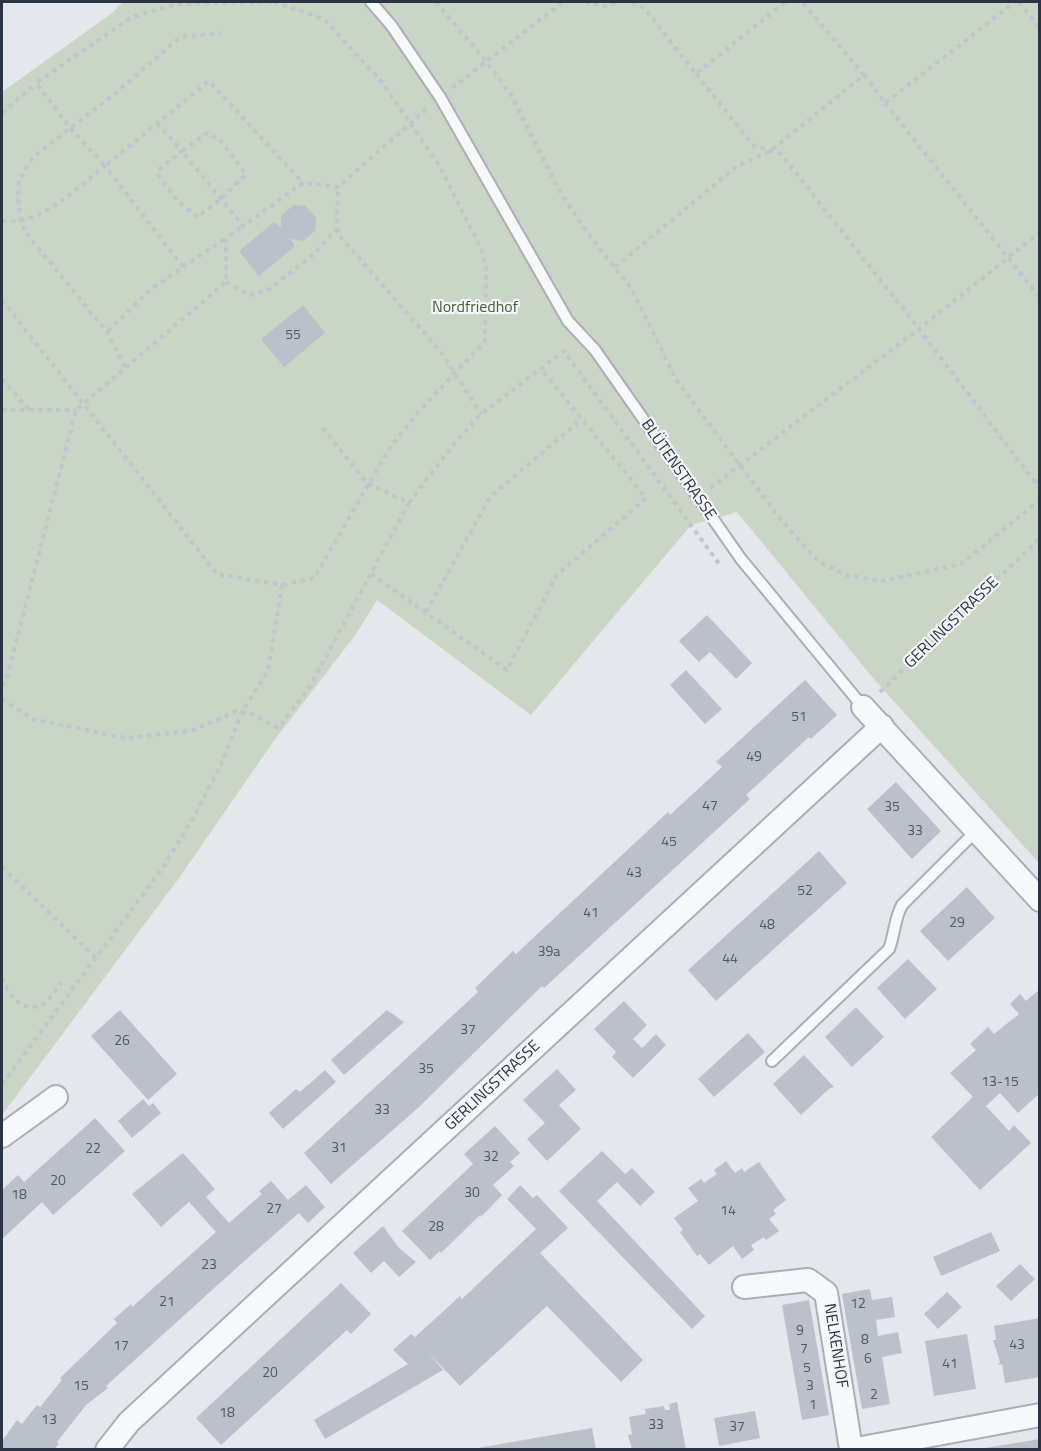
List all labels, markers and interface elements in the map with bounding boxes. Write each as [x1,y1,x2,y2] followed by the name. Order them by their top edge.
[432,298,518,318] park label: Nordfriedhof
[285,328,301,344] house number: 55
[636,416,720,524] street label: BLÜTENSTRASSE
[901,573,1003,673] street label: GERLINGSTRASSE
[791,710,807,726] house number: 51
[746,750,762,766] house number: 49
[702,799,718,815] house number: 47
[884,800,900,816] house number: 35
[907,824,923,840] house number: 33
[661,835,677,851] house number: 45
[626,866,642,882] house number: 43
[797,884,813,900] house number: 52
[583,906,599,922] house number: 41
[949,916,965,932] house number: 29
[759,918,775,934] house number: 48
[538,945,560,961] house number: 39a
[722,952,738,968] house number: 44
[460,1023,476,1039] house number: 37
[114,1034,130,1050] house number: 26
[441,1037,545,1135] street label: GERLINGSTRASSE
[418,1062,434,1078] house number: 35
[981,1075,1019,1091] house number: 13-15
[374,1103,390,1119] house number: 33
[331,1141,347,1157] house number: 31
[85,1142,101,1158] house number: 22
[483,1150,499,1166] house number: 32
[50,1174,66,1190] house number: 20
[464,1186,480,1202] house number: 30
[11,1188,27,1204] house number: 18
[266,1202,282,1218] house number: 27
[720,1204,736,1220] house number: 14
[428,1220,444,1236] house number: 28
[201,1258,217,1274] house number: 23
[159,1295,175,1311] house number: 21
[850,1297,866,1313] house number: 12
[819,1302,851,1390] street label: NELKENHOF
[796,1324,804,1340] house number: 9
[861,1333,869,1349] house number: 8
[1009,1338,1025,1354] house number: 43
[113,1339,129,1355] house number: 17
[800,1342,808,1358] house number: 7
[864,1352,872,1368] house number: 6
[942,1357,958,1373] house number: 41
[803,1361,811,1377] house number: 5
[262,1366,278,1382] house number: 20
[73,1379,89,1395] house number: 15
[806,1379,814,1395] house number: 3
[870,1388,878,1404] house number: 2
[809,1398,817,1414] house number: 1
[219,1406,235,1422] house number: 18
[41,1413,57,1429] house number: 13
[648,1418,664,1434] house number: 33
[729,1420,745,1436] house number: 37

